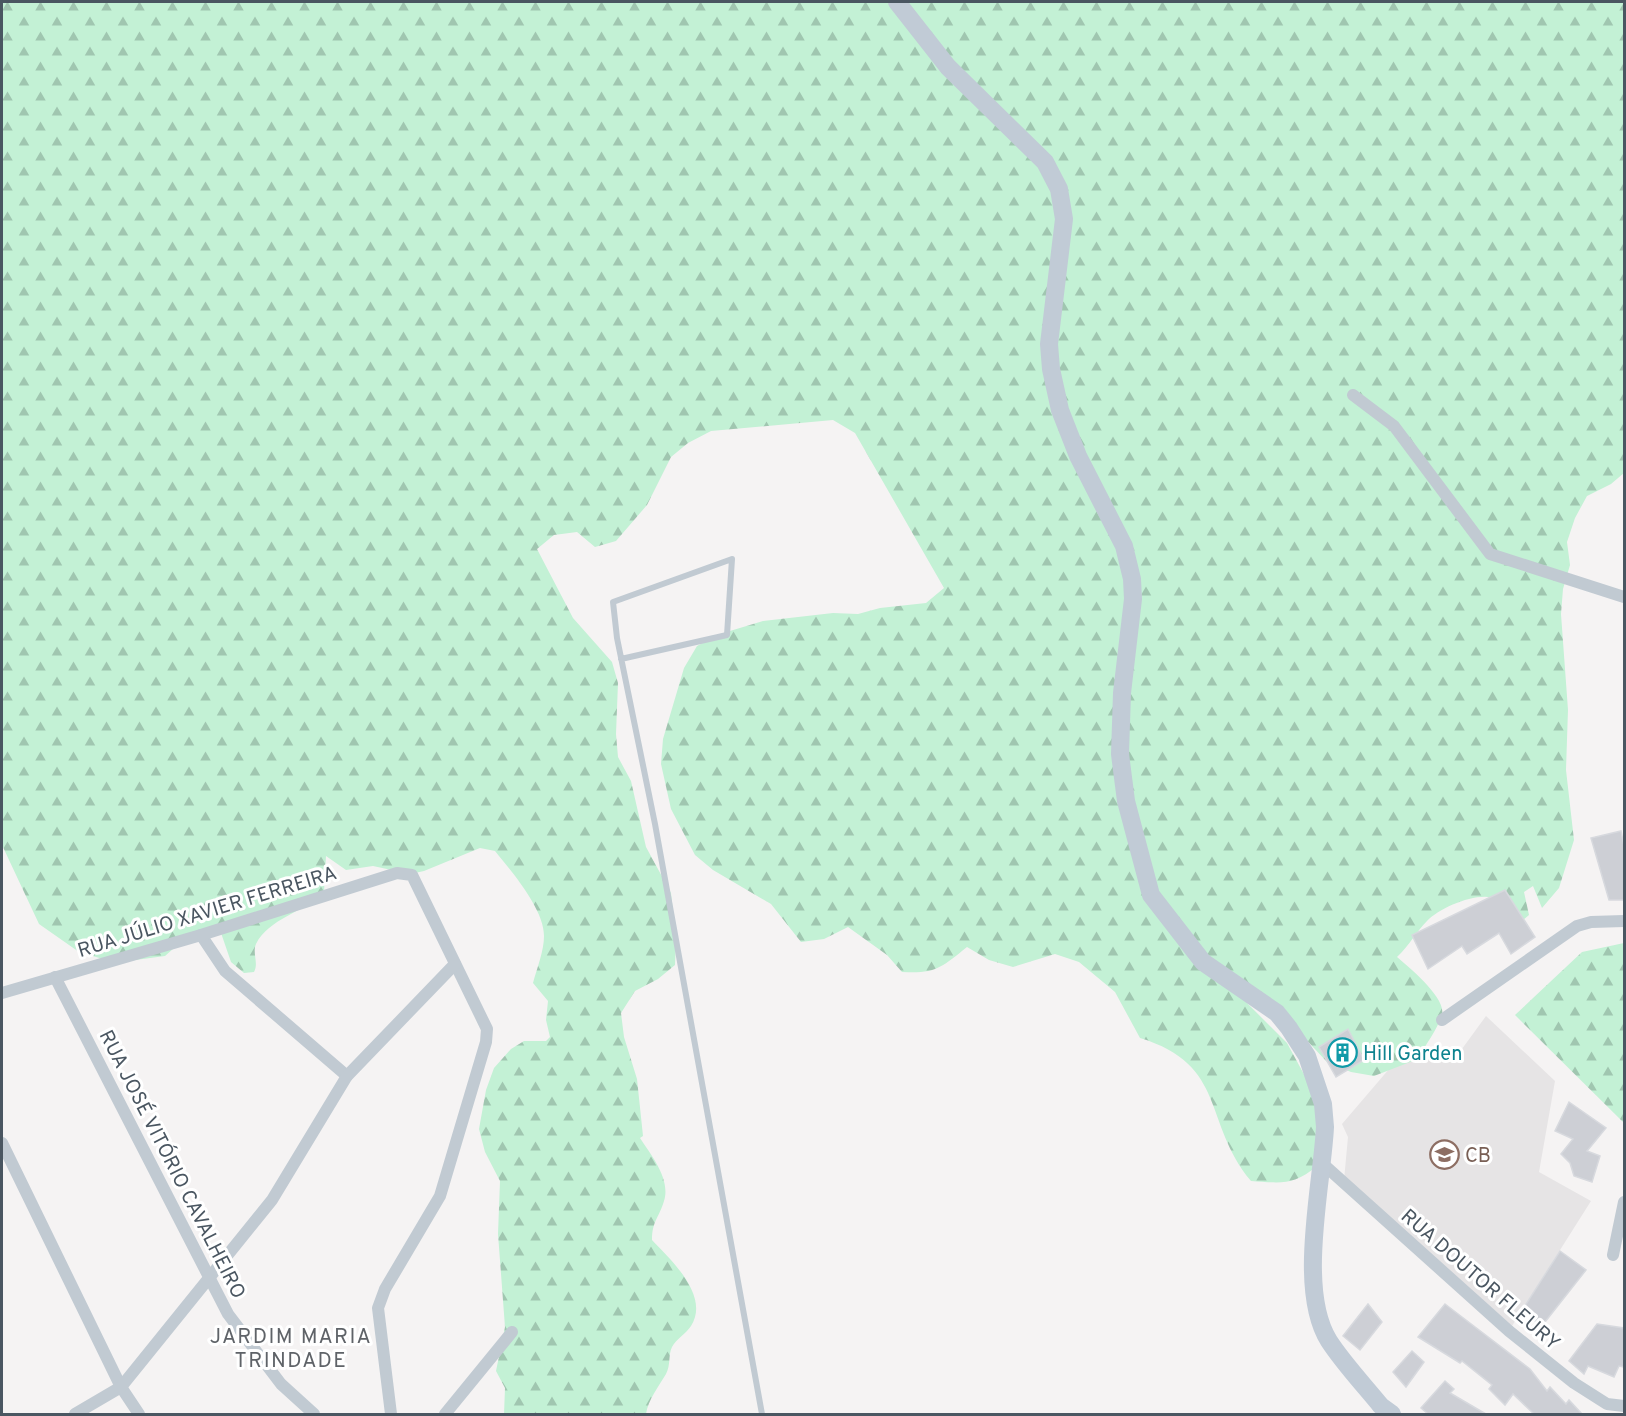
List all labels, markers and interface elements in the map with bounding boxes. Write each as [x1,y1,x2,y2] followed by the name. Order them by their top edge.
[74,859,340,965] street label: RUA JÚLIO XAVIER FERREIRA
[92,1025,252,1304] street label: RUA JOSÉ VITÓRIO CAVALHEIRO
[1326,1037,1358,1069] building icon: Hill Garden
[1363,1042,1463,1068] place label: Hill Garden
[1428,1139,1460,1171] school or university icon: CB
[1465,1144,1491,1170] place label: CB
[1395,1204,1565,1357] street label: RUA DOUTOR FLEURY
[210,1324,372,1375] district label: JARDIM MARIA TRINDADE

